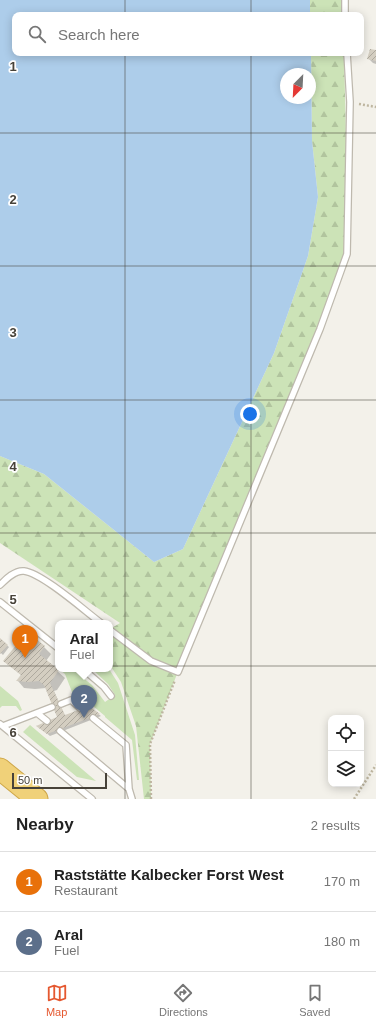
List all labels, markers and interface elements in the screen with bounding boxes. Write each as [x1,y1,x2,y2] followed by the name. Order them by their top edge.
[12,12,364,56] search box
[26,23,48,45] icon: search
[58,26,140,43] text: Search here
[9,59,17,74] text: 1
[280,68,316,104] north arrow
[9,192,17,207] text: 2
[9,325,17,340] text: 3
[240,404,260,424] your location
[9,459,17,474] text: 4
[9,592,17,607] text: 5
[55,620,113,672] popup
[12,625,38,658] pin: 1
[69,630,99,647] text: Aral
[69,647,95,662] text: Fuel
[71,685,97,718] pin: 2
[328,715,364,787] map controls
[328,715,364,751] button: locate
[9,725,17,740] text: 6
[328,751,364,787] button: layers
[12,771,107,790] scale bar
[18,774,42,786] text: 50 m
[16,815,74,834] text: Nearby
[311,818,360,833] text: 2 results
[54,866,284,883] text: Raststätte Kalbecker Forst West
[25,874,33,889] text: 1
[324,874,360,889] text: 170 m
[54,883,118,898] text: Restaurant
[54,926,83,943] text: Aral
[25,934,33,949] text: 2
[324,934,360,949] text: 180 m
[54,943,79,958] text: Fuel
[46,982,68,1018] tab: Map
[159,982,208,1018] tab: Directions
[299,982,330,1018] tab: Saved

